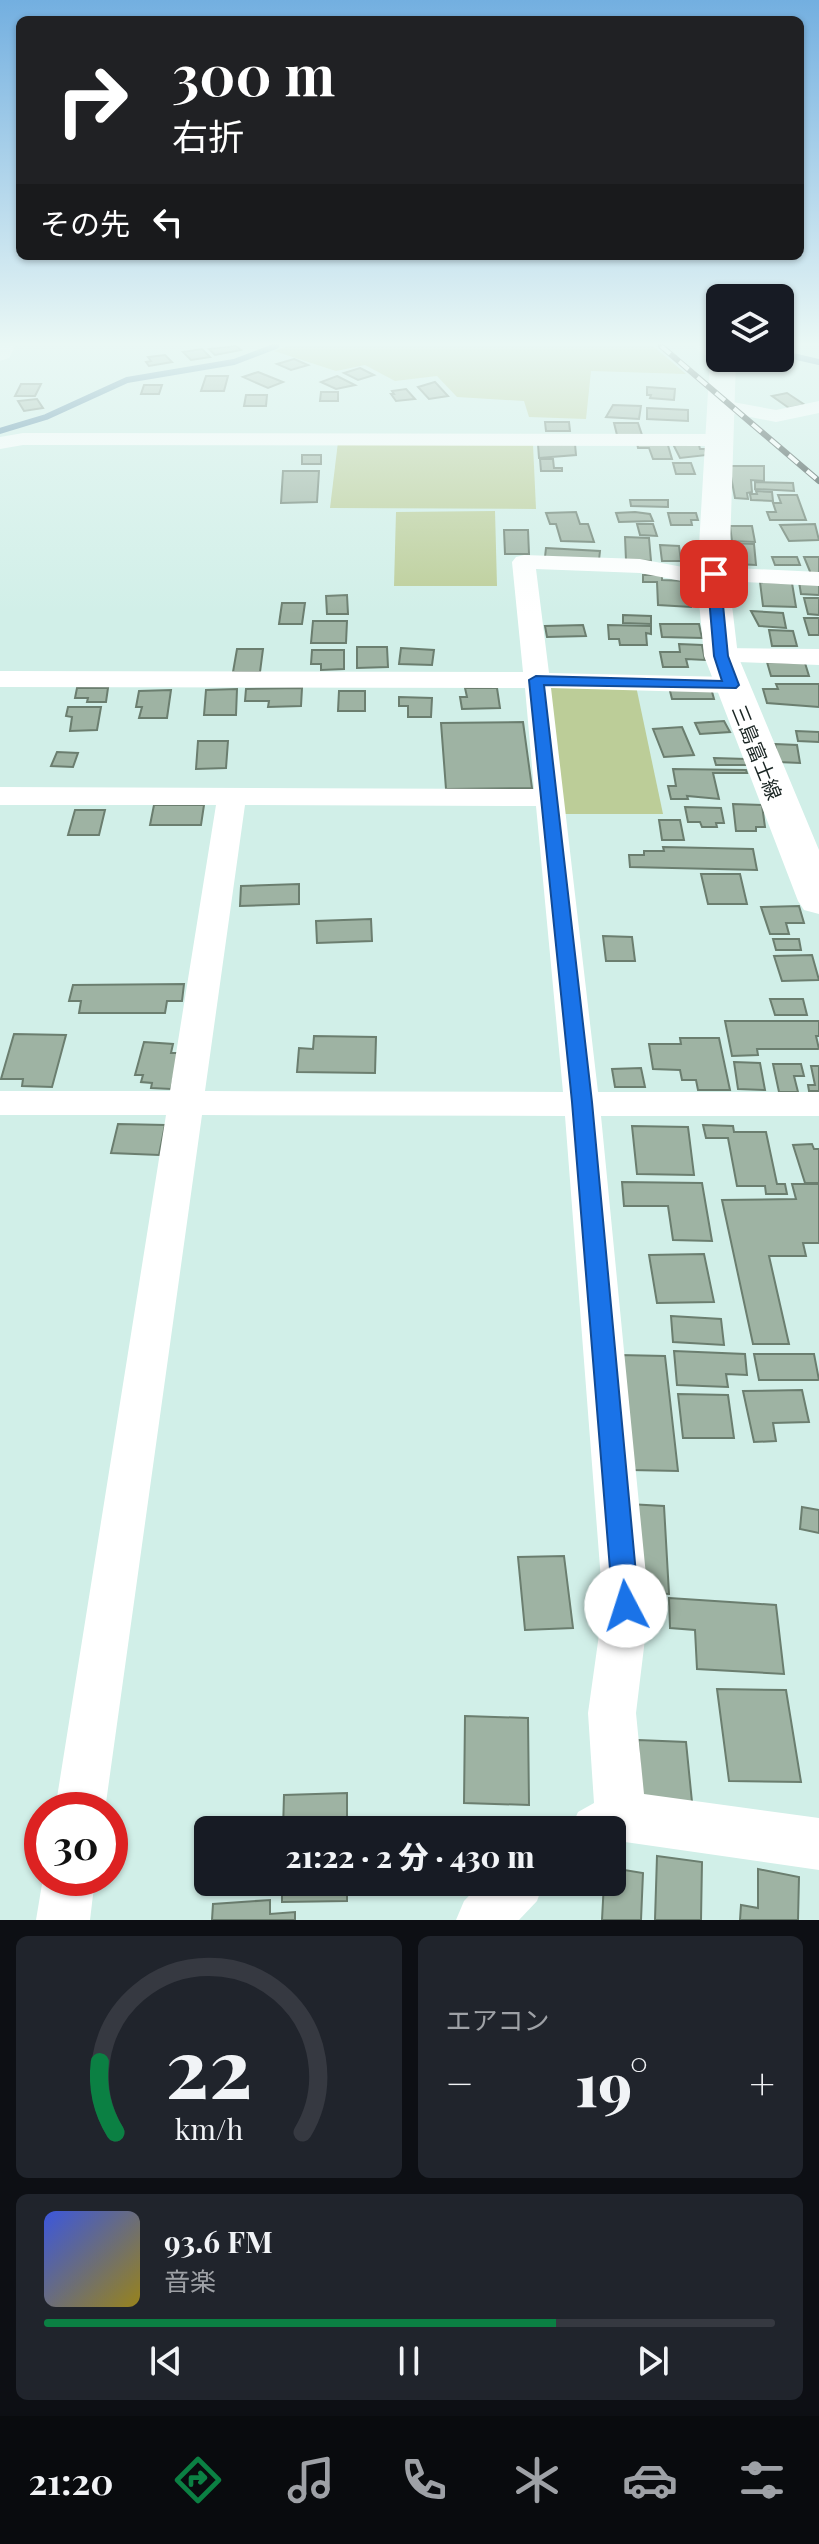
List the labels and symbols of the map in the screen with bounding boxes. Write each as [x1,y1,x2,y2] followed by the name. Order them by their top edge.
[680,540,748,608] pin
[727,701,789,803] street label: 三島富士線
[584,1564,668,1648] position arrow
[24,1792,128,1896] speed limit sign: 30

